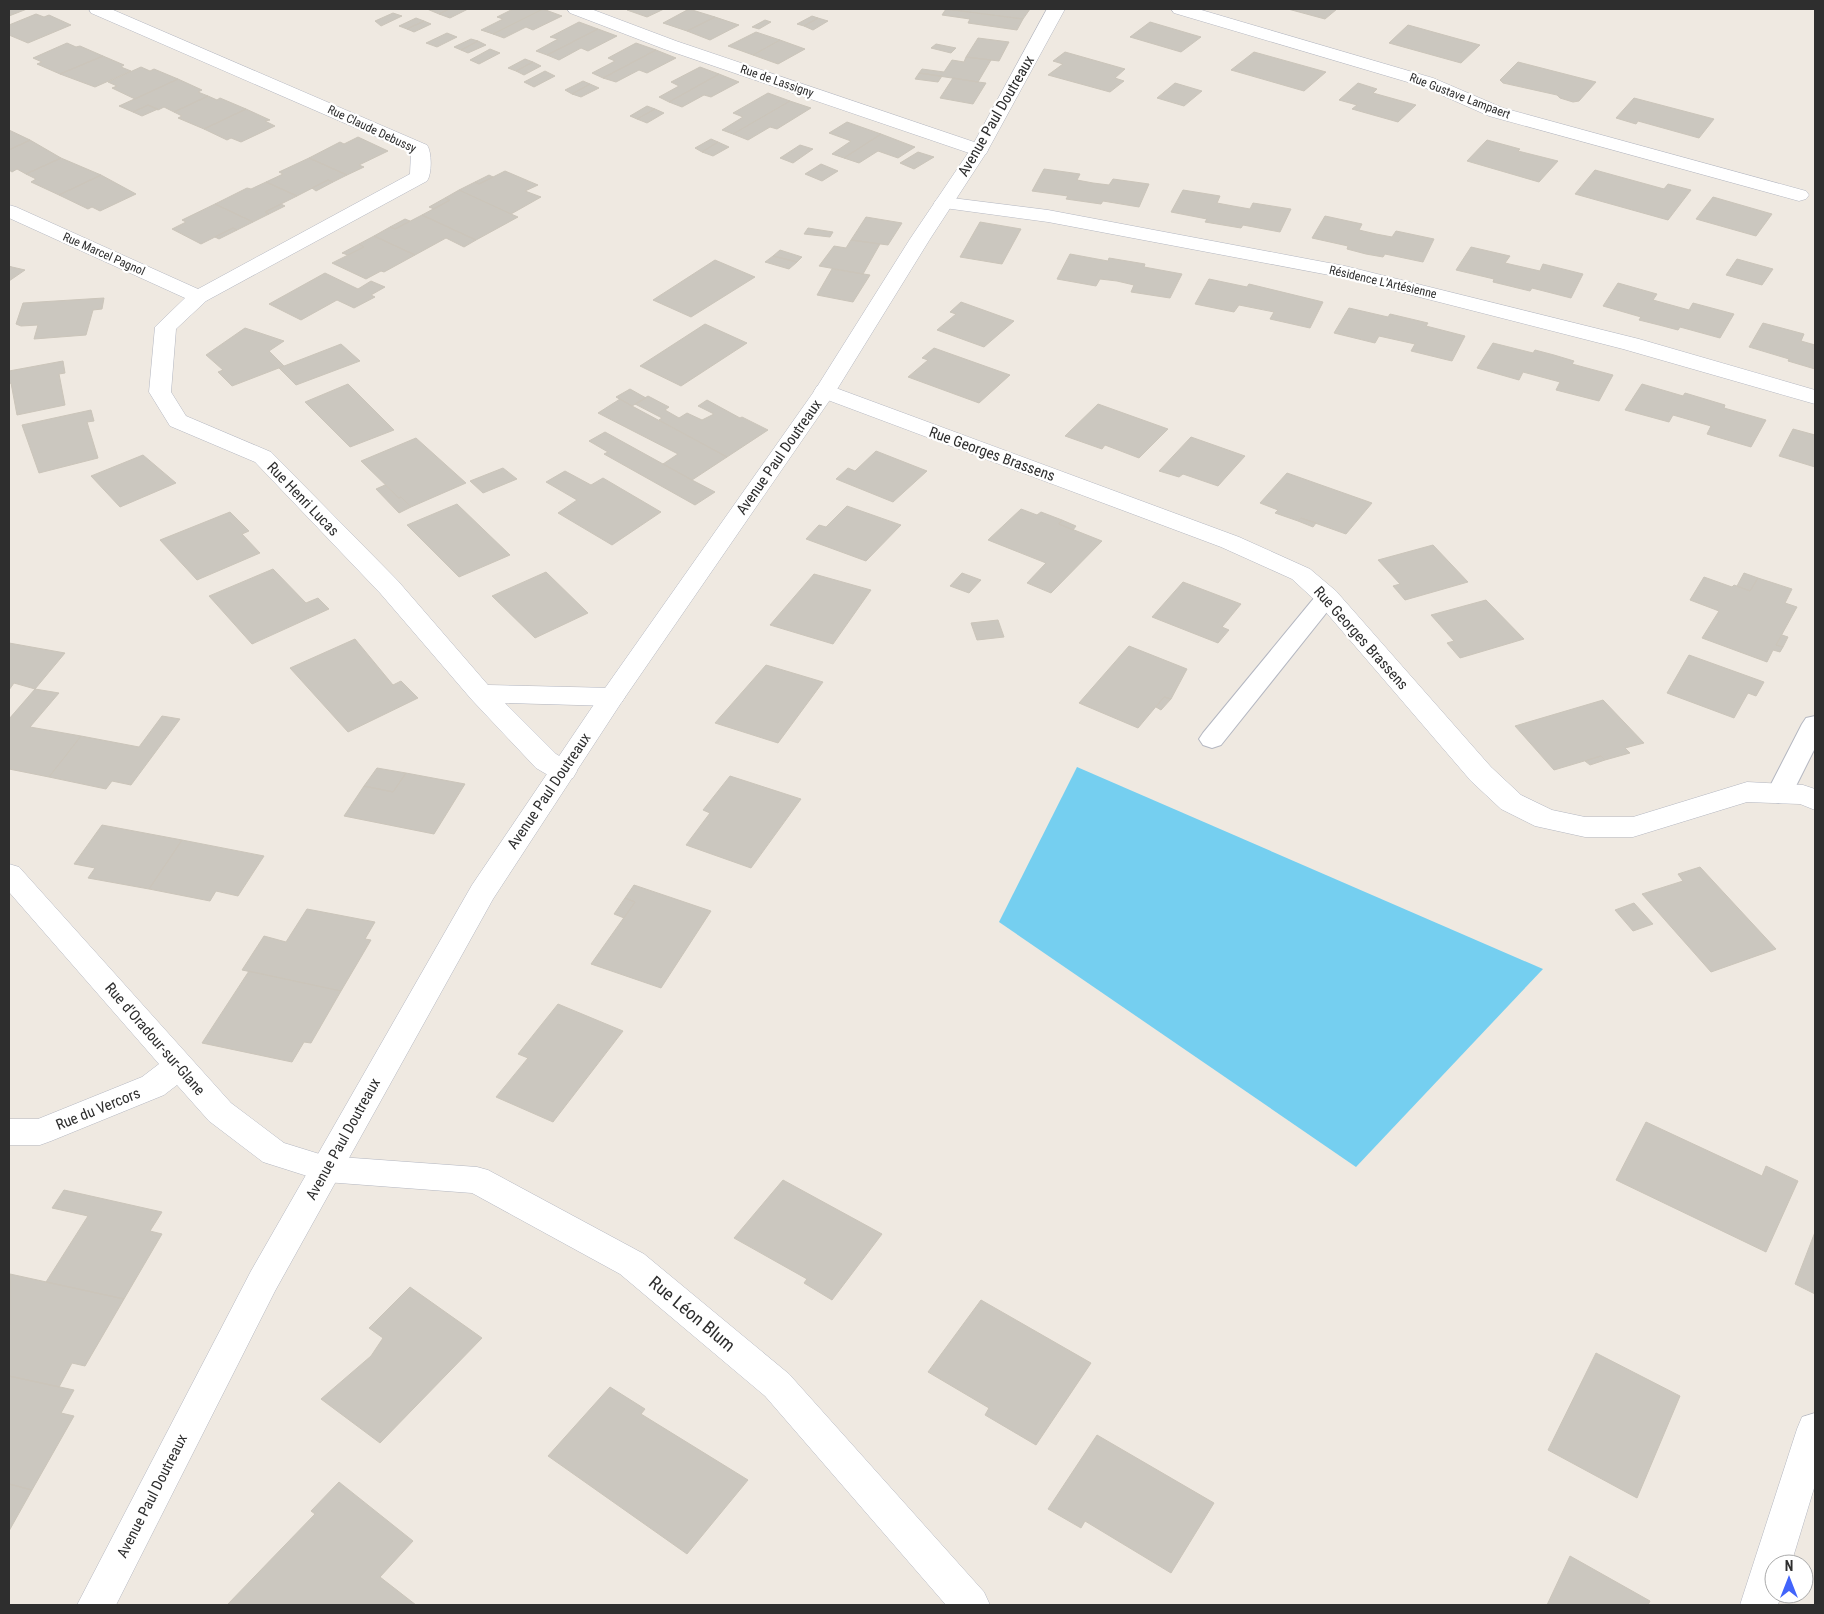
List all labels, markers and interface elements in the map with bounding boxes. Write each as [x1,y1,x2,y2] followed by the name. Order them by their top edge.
[954,52,1038,180] street label: Avenue Paul Doutreaux
[738,62,816,100] street label: Rue de Lassigny
[1408,70,1513,122] street label: Rue Gustave Lampaert
[325,102,419,156] street label: Rue Claude Debussy
[61,230,147,278] street label: Rue Marcel Pagnol
[1328,263,1438,301] street label: Résidence L'Artésienne
[732,396,826,518] street label: Avenue Paul Doutreaux
[927,423,1058,485] street label: Rue Georges Brassens
[263,458,343,540] street label: Rue Henri Lucas
[1310,583,1412,693] street label: Rue Georges Brassens
[503,729,595,853] street label: Avenue Paul Doutreaux
[101,979,209,1099] street label: Rue d'Oradour-sur-Glane
[302,1075,384,1203] street label: Avenue Paul Doutreaux
[53,1084,143,1134] street label: Rue du Vercors
[645,1272,740,1356] street label: Rue Léon Blum
[113,1431,191,1561] street label: Avenue Paul Doutreaux
[1764,1554,1814,1604] north arrow
[1785,1558,1793,1574] text: N

